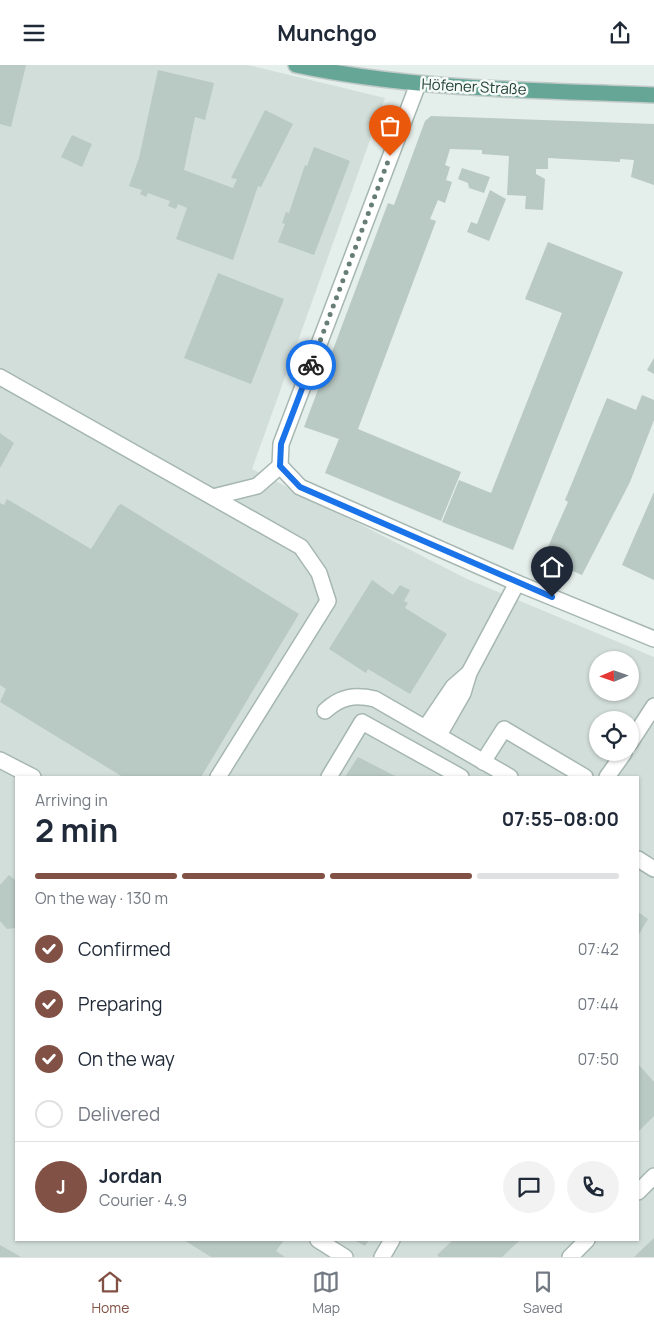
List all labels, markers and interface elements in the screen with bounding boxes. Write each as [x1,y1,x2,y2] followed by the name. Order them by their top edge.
[277,18,377,48] text: Munchgo
[20,19,48,47] icon: menu
[606,19,634,47] icon: share
[421,73,527,100] street label: Höfener Straße
[369,105,411,156] pin
[376,112,404,140] icon: bag
[286,340,336,390] courier
[297,351,325,379] icon: bike
[531,546,573,597] pin
[538,553,566,581] icon: home
[589,651,639,701] north arrow
[589,651,639,761] map controls
[589,711,639,761] button: locate
[35,789,108,811] text: Arriving in
[502,806,619,832] text: 07:55–08:00
[35,808,118,852] text: 2 min
[35,887,168,909] text: On the way · 130 m
[35,935,63,963] icon: check
[78,936,171,962] text: Confirmed
[578,938,619,960] text: 07:42
[35,990,63,1018] icon: check
[78,991,163,1017] text: Preparing
[577,993,619,1015] text: 07:44
[35,1045,63,1073] icon: check
[78,1046,175,1072] text: On the way
[577,1048,619,1070] text: 07:50
[78,1101,160,1127] text: Delivered
[503,1161,555,1213] button: chat
[567,1161,619,1213] button: phone
[99,1163,162,1189] text: Jordan
[56,1174,66,1200] text: J
[99,1189,187,1211] text: Courier · 4.9
[91,1268,129,1317] tab: Home
[312,1268,340,1317] tab: Map
[523,1268,563,1317] tab: Saved

